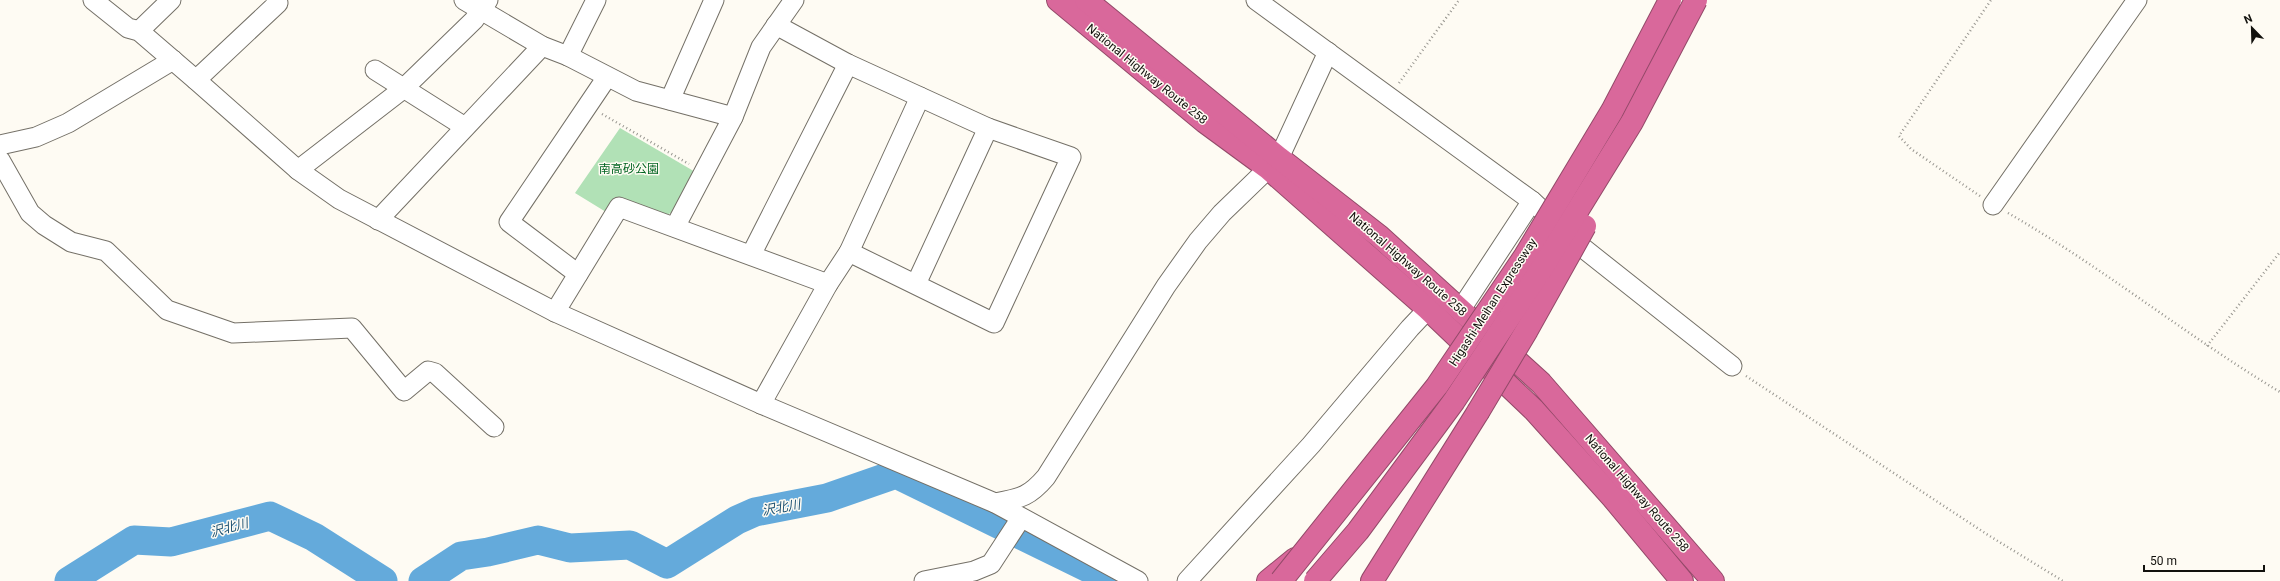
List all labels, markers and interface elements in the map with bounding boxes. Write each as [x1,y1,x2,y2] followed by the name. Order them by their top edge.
[2232,8,2272,48] north arrow
[2242,12,2255,27] text: N
[1084,21,1210,127] street label: National Highway Route 258
[599,162,659,176] park label: 南高砂公園
[1346,209,1470,319] street label: National Highway Route 258
[1446,235,1540,369] street label: Higashi-Meihan Expressway
[1582,431,1692,555] street label: National Highway Route 258
[761,496,804,518] water label: 沢北川
[208,515,252,540] water label: 沢北川
[2144,547,2264,573] scale bar
[2150,554,2177,568] text: 50 m

